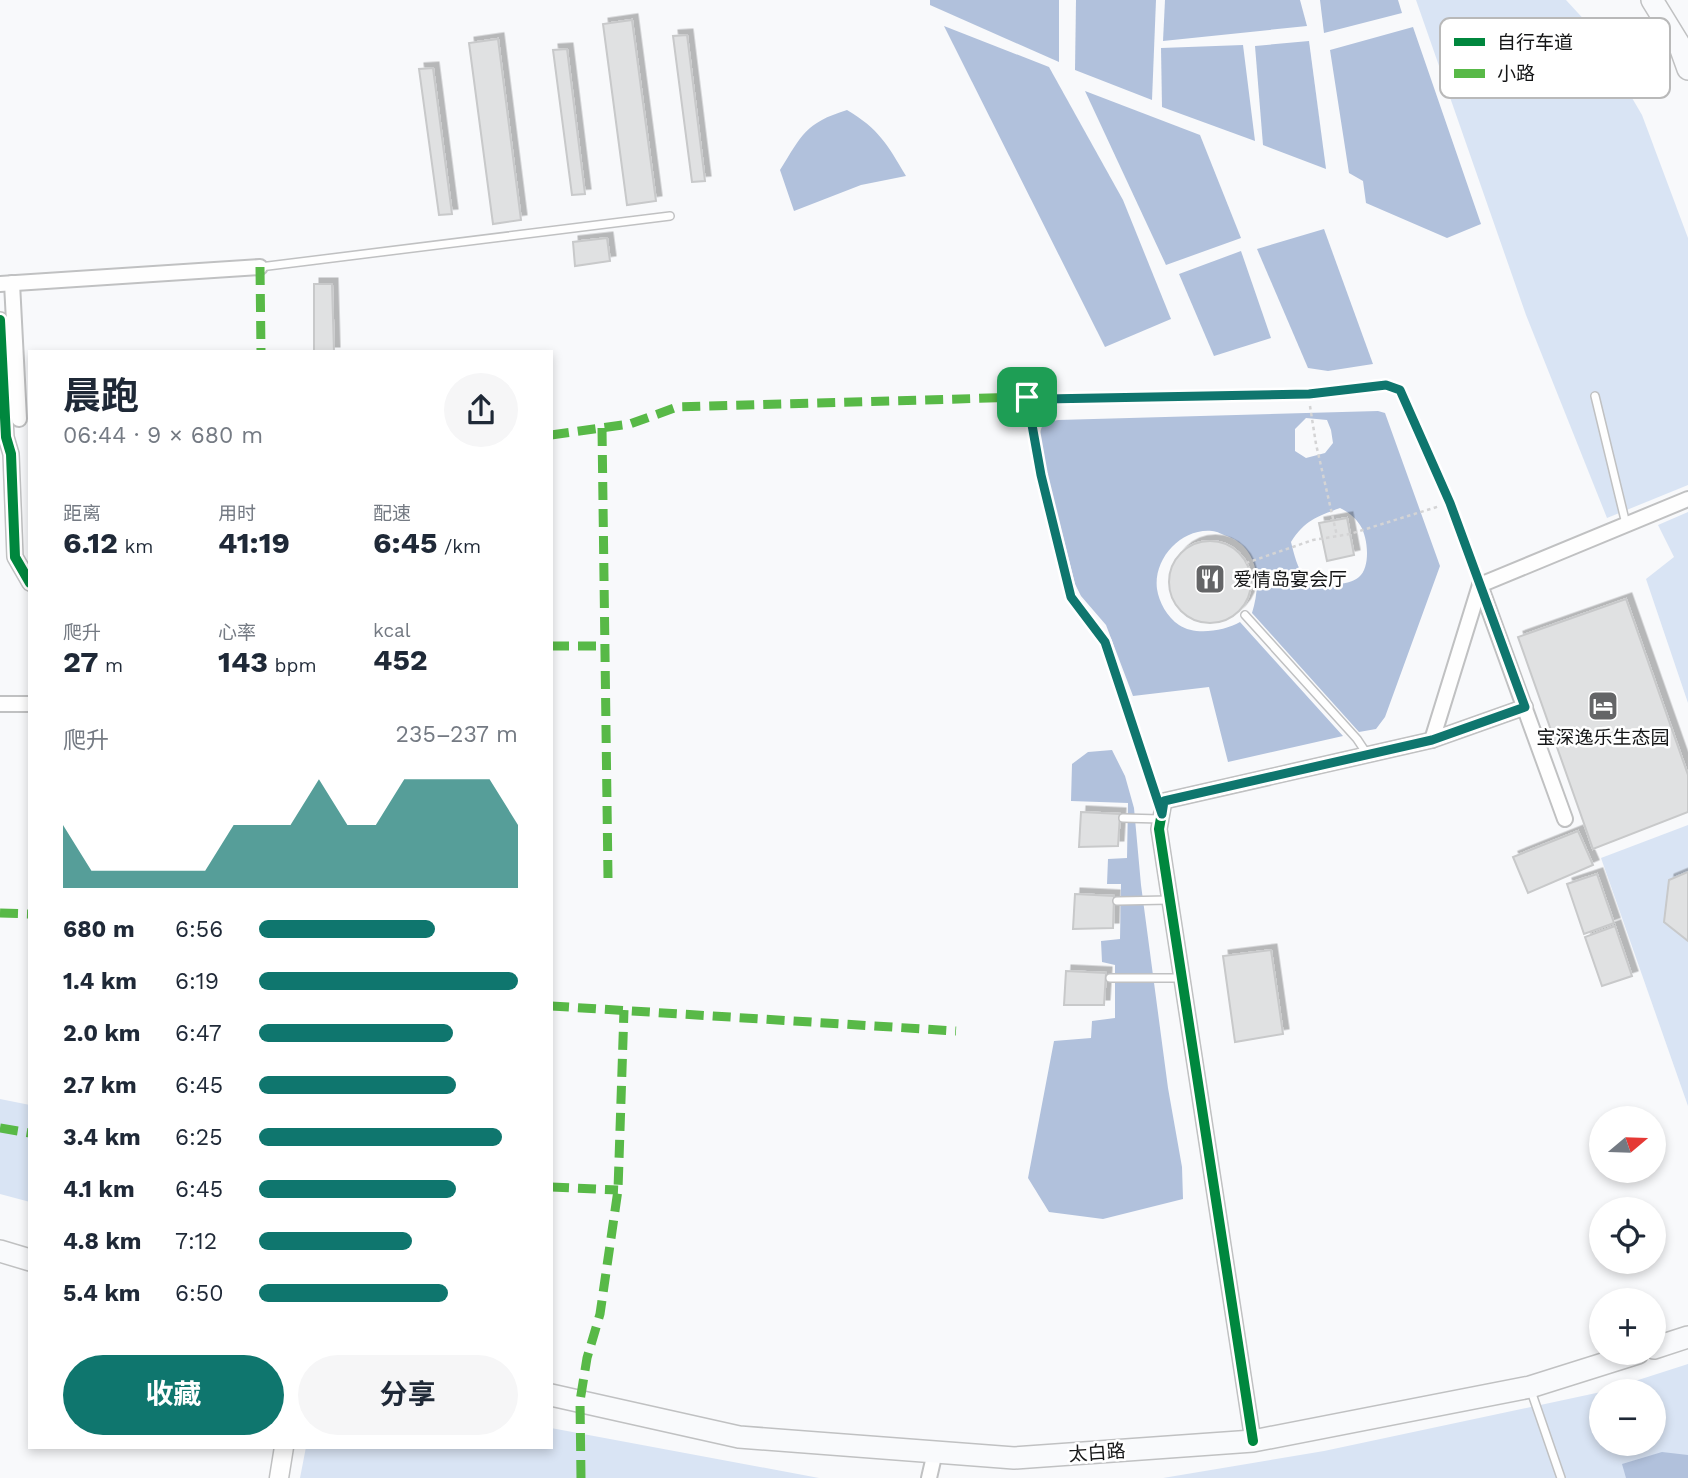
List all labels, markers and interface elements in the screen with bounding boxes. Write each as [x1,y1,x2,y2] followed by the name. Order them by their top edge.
[1440,18,1670,98] legend
[1497,31,1573,54] text: 自行车道
[1497,62,1535,85] text: 小路
[997,367,1057,427] pin
[444,373,518,447] button: share
[63,374,139,418] text: 晨跑
[1008,378,1046,416] icon: arrive
[63,422,263,449] text: 06:44 · 9 × 680 m
[63,502,101,525] text: 距离
[218,502,256,525] text: 用时
[373,502,411,525] text: 配速
[63,525,118,560] text: 6.12
[218,525,290,560] text: 41:19
[373,525,437,560] text: 6:45
[118,535,153,558] text: km
[437,535,481,558] text: /km
[1193,562,1227,596] restaurant icon: 爱情岛宴会厅
[1233,568,1347,591] place label: 爱情岛宴会厅
[373,619,411,642] text: kcal
[63,621,101,644] text: 爬升
[218,621,256,644] text: 心率
[373,642,428,677] text: 452
[63,644,99,679] text: 27
[218,644,268,679] text: 143
[99,654,123,677] text: m
[268,654,317,677] text: bpm
[1586,689,1620,723] hotel icon: 宝深逸乐生态园
[396,721,518,748] text: 235–237 m
[1536,726,1670,749] place label: 宝深逸乐生态园
[63,727,109,754] text: 爬升
[63,916,135,943] text: 680 m
[175,916,223,943] text: 6:56
[63,968,137,995] text: 1.4 km
[175,968,219,995] text: 6:19
[63,1020,141,1047] text: 2.0 km
[175,1020,222,1047] text: 6:47
[63,1072,137,1099] text: 2.7 km
[175,1072,223,1099] text: 6:45
[1589,1106,1666,1183] north arrow
[1589,1106,1666,1456] map controls
[63,1124,141,1151] text: 3.4 km
[175,1124,223,1151] text: 6:25
[63,1176,135,1203] text: 4.1 km
[175,1176,223,1203] text: 6:45
[1589,1197,1666,1274] button: locate
[63,1228,141,1255] text: 4.8 km
[175,1228,217,1255] text: 7:12
[63,1280,140,1307] text: 5.4 km
[175,1280,223,1307] text: 6:50
[1589,1288,1666,1365] button: +
[63,1355,284,1435] button: 收藏
[298,1355,518,1435] button: 分享
[1589,1379,1666,1456] button: −
[1068,1439,1126,1466] street label: 太白路

